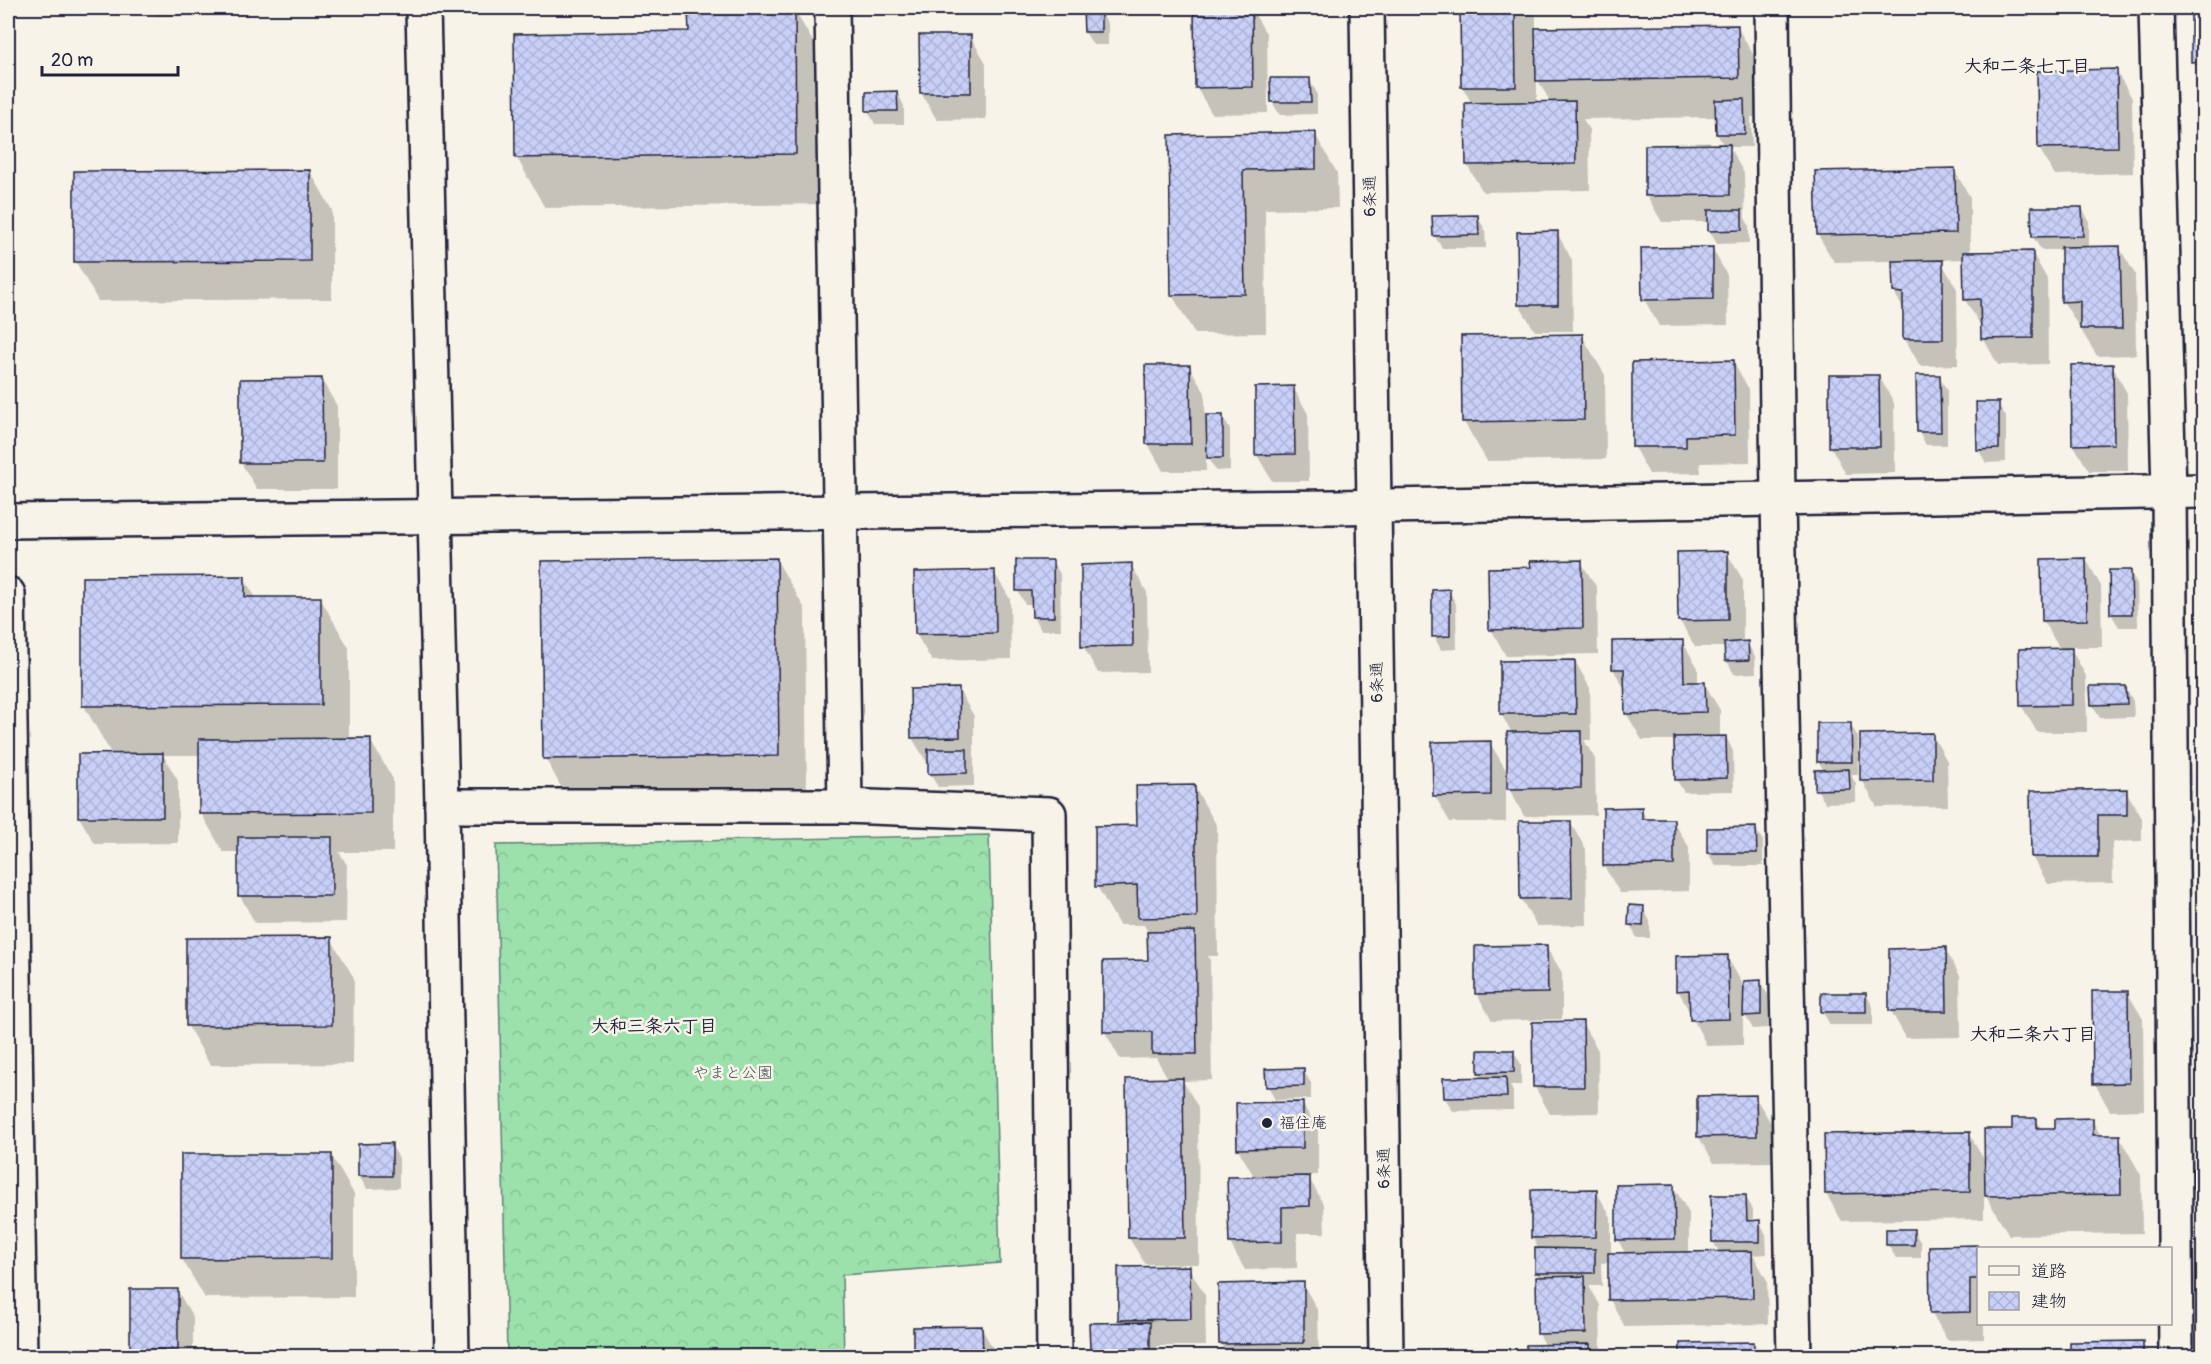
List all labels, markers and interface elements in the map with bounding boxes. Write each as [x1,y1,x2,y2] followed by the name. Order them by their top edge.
[42,39,178,77] scale bar
[51,49,93,72] text: 20 m
[1964,55,2090,78] district label: 大和二条七丁目
[1360,175,1380,217] street label: 6条通
[1367,661,1387,703] street label: 6条通
[591,1015,717,1038] district label: 大和三条六丁目
[1970,1023,2096,1046] district label: 大和二条六丁目
[693,1063,773,1083] park label: やまと公園
[1279,1113,1327,1133] place label: 福住庵
[1260,1116,1274,1130] marker: 福住庵
[1374,1147,1394,1189] street label: 6条通
[1977,1247,2172,1325] legend
[2031,1260,2067,1283] text: 道路
[2031,1290,2067,1313] text: 建物

